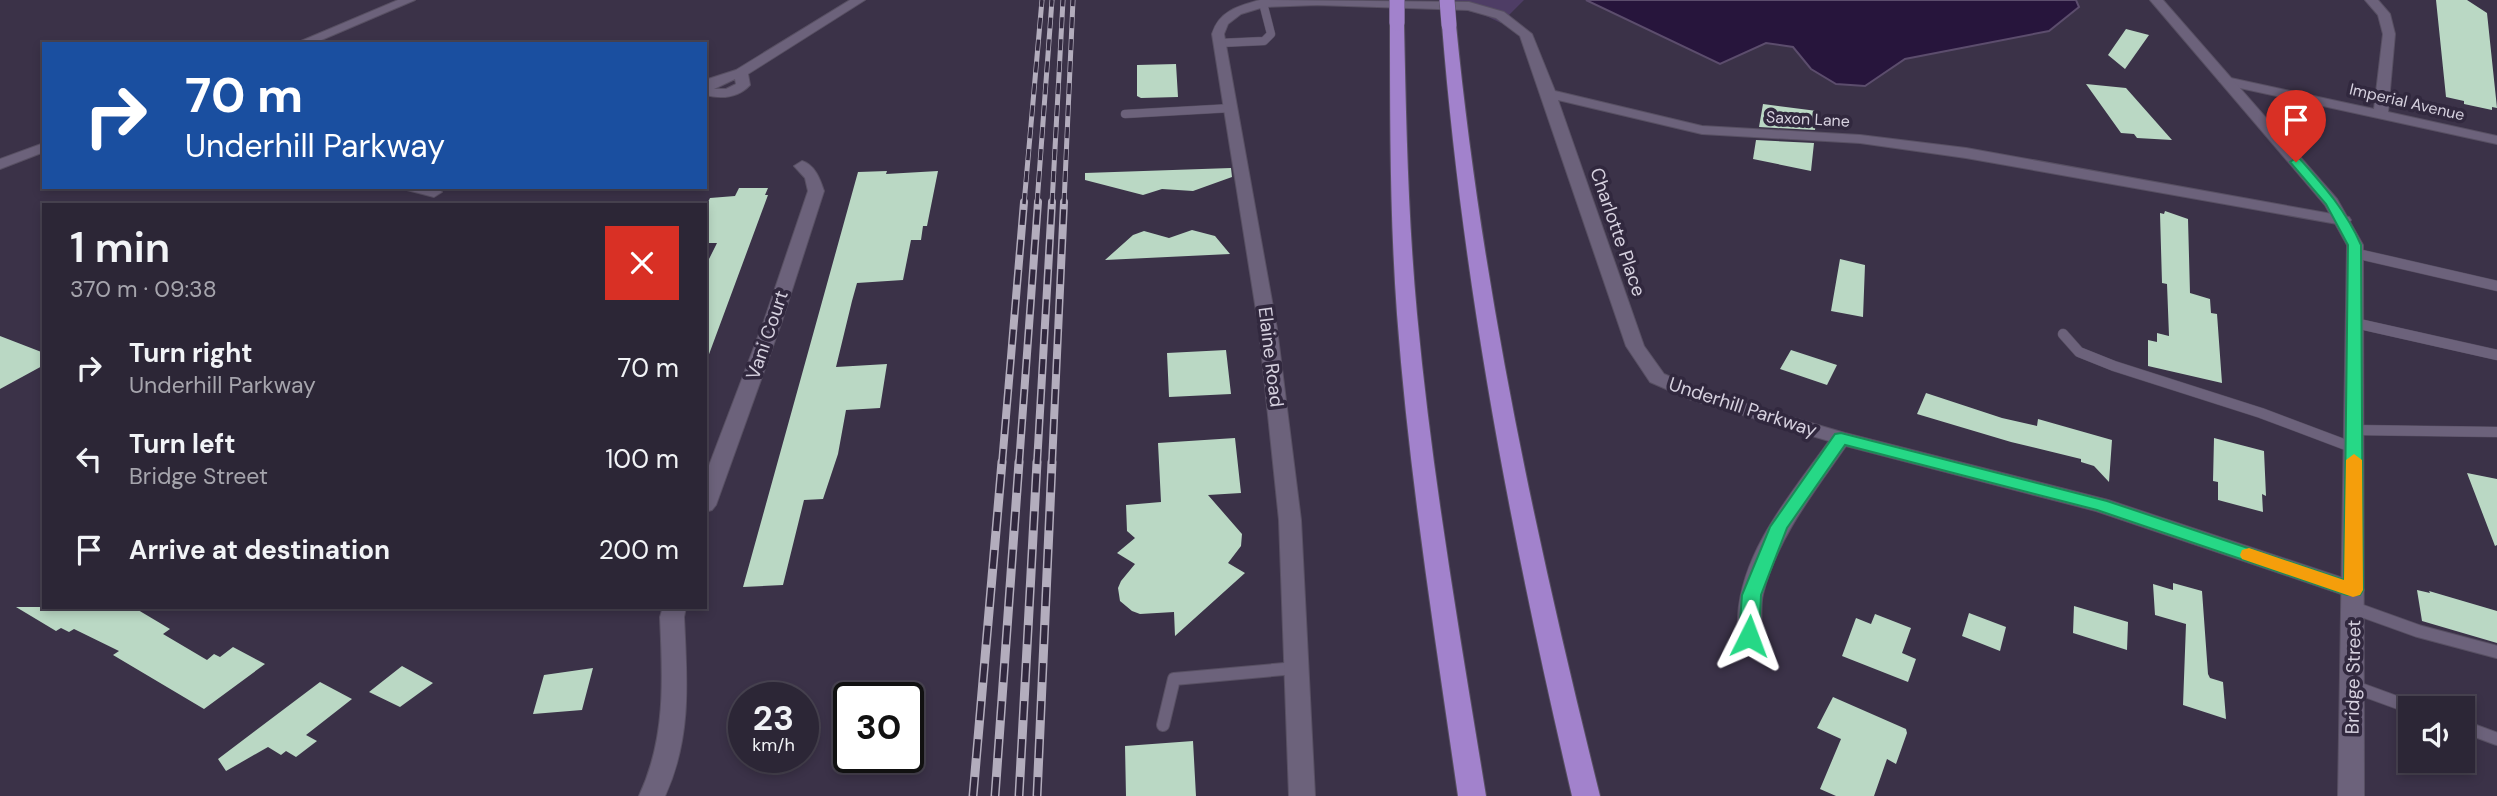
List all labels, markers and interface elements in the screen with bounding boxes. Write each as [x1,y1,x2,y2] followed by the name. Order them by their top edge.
[185,63,303,127] text: 70 m
[70,70,161,161] icon: right
[2347,79,2467,125] street label: Imperial Avenue
[2266,90,2326,162] pin
[2277,101,2315,139] icon: arrive
[1766,106,1850,132] street label: Saxon Lane
[185,125,445,167] text: Underhill Parkway
[1584,164,1652,300] street label: Charlotte Place
[70,220,170,275] text: 1 min
[605,226,679,300] button: close
[70,274,217,304] text: 370 m · 09:38
[740,287,794,383] street label: Vani Court
[1252,305,1290,409] street label: Elaine Road
[129,336,253,370] text: Turn right
[70,349,108,387] icon: right
[618,351,679,385] text: 70 m
[129,370,316,400] text: Underhill Parkway
[1666,371,1821,443] street label: Underhill Parkway
[129,427,236,461] text: Turn left
[70,440,108,478] icon: left
[605,442,679,476] text: 100 m
[129,461,268,491] text: Bridge Street
[70,531,108,569] icon: arrive
[129,533,390,567] text: Arrive at destination
[599,533,679,567] text: 200 m
[1712,599,1786,673] position arrow
[2339,619,2367,735] street label: Bridge Street
[833,682,924,773] speed limit sign: 30
[753,695,794,741] text: 23
[2398,696,2475,773] map controls
[2398,696,2475,773] button: sound
[752,733,795,757] text: km/h

